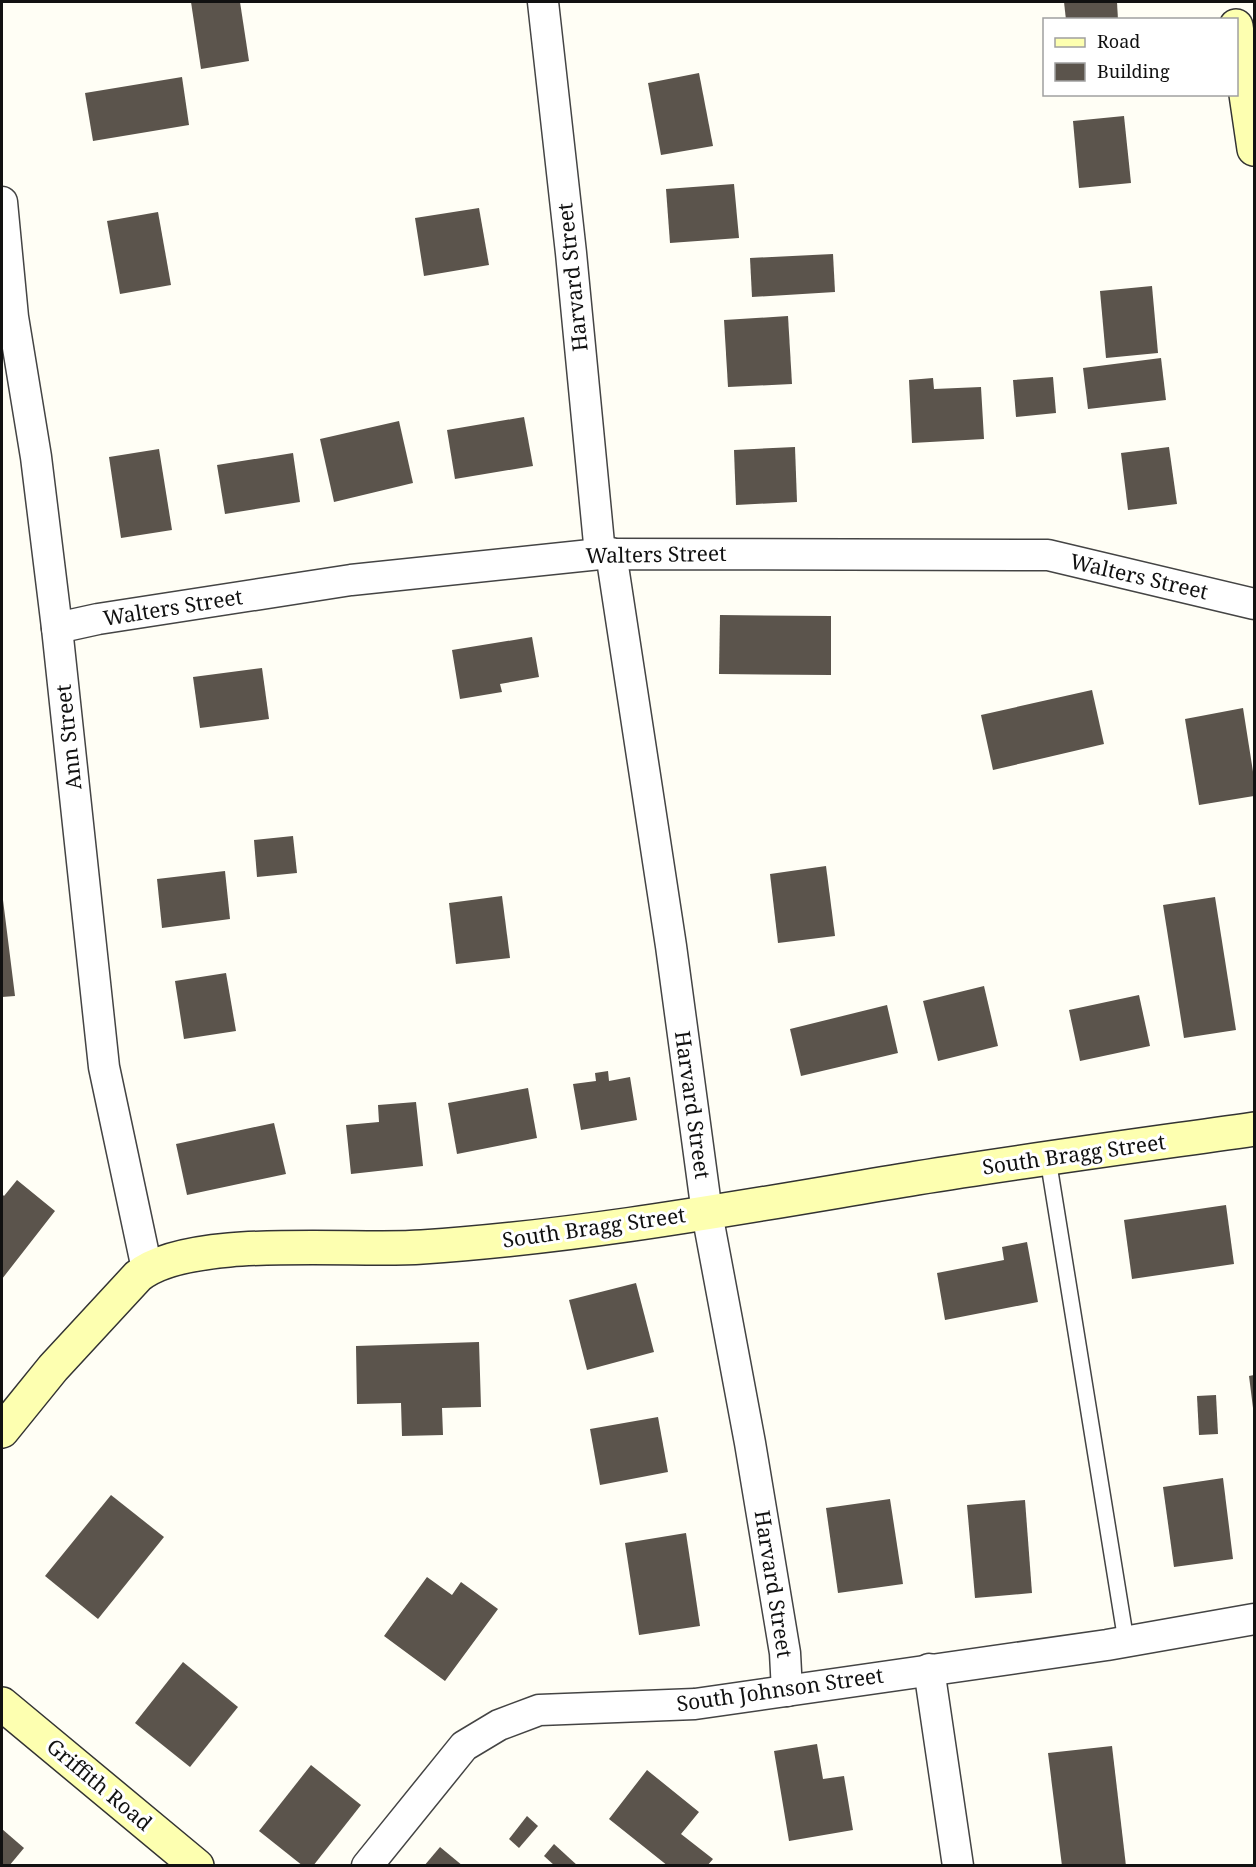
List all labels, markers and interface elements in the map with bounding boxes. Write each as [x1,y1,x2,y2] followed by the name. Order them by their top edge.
[1043,18,1238,96] legend
[1097,29,1140,53] text: Road
[1097,59,1170,83] text: Building
[550,201,594,353] street label: Harvard Street
[585,539,727,569] street label: Walters Street
[1067,547,1211,606] street label: Walters Street
[101,582,245,632] street label: Walters Street
[49,683,87,791] street label: Ann Street
[669,1029,717,1181] street label: Harvard Street
[980,1127,1167,1181] street label: South Bragg Street
[500,1200,687,1254] street label: South Bragg Street
[748,1508,799,1660] street label: Harvard Street
[675,1661,885,1717] street label: South Johnson Street
[41,1732,158,1837] street label: Griffith Road

